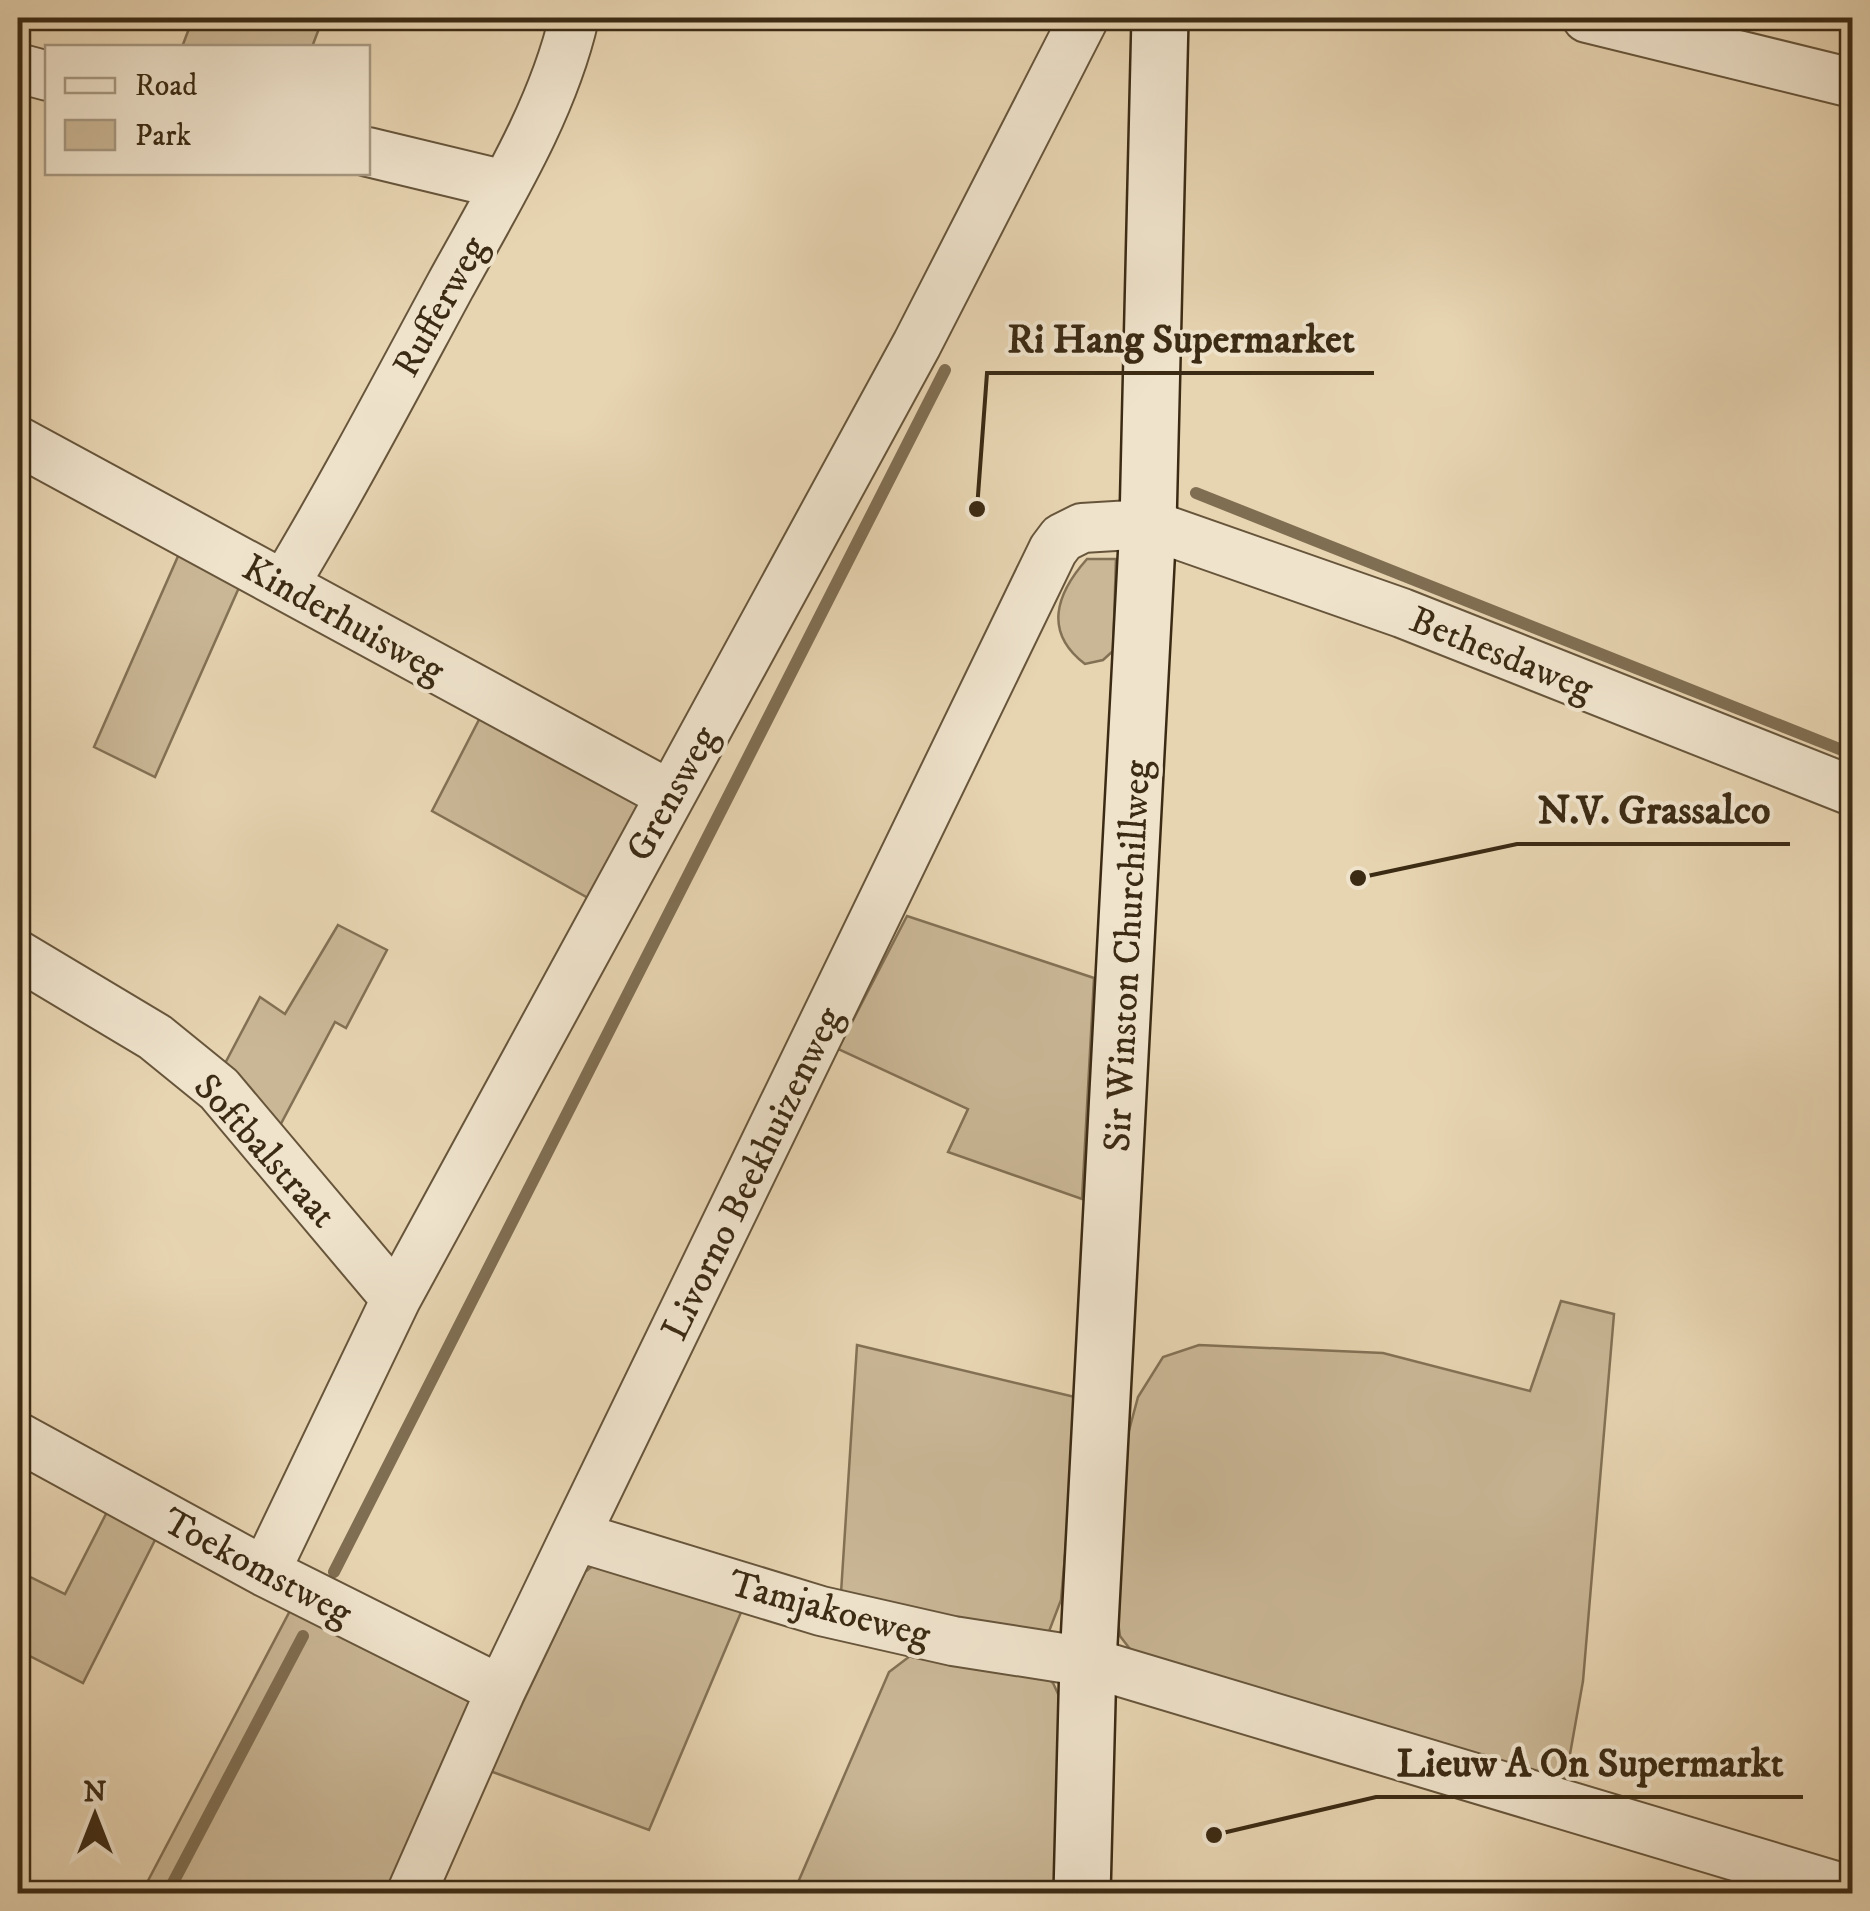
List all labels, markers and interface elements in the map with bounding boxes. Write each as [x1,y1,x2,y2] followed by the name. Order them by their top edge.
[45,45,370,175] legend
[135,68,197,105] text: Road
[135,118,191,155] text: Park
[383,228,499,386] street label: Rufferweg
[987,303,1374,373] callout: Ri Hang Supermarket
[1007,316,1355,366] text: Ri Hang Supermarket
[233,544,453,695] street label: Kinderhuisweg
[1402,596,1600,714] street label: Bethesdaweg
[616,717,730,870] street label: Grensweg
[1094,759,1162,1153] street label: Sir Winston Churchillweg
[1517,774,1790,844] callout: N.V. Grassalco
[1538,787,1770,837] text: N.V. Grassalco
[651,999,855,1348] street label: Livorno Beekhuizenweg
[183,1064,346,1239] street label: Softbalstraat
[154,1498,361,1638] street label: Toekomstweg
[724,1560,936,1660] street label: Tamjakoeweg
[1376,1727,1803,1797] callout: Lieuw A On Supermarkt
[1397,1740,1784,1790] text: Lieuw A On Supermarkt
[45,1766,145,1866] north arrow
[84,1775,107,1810] text: N

